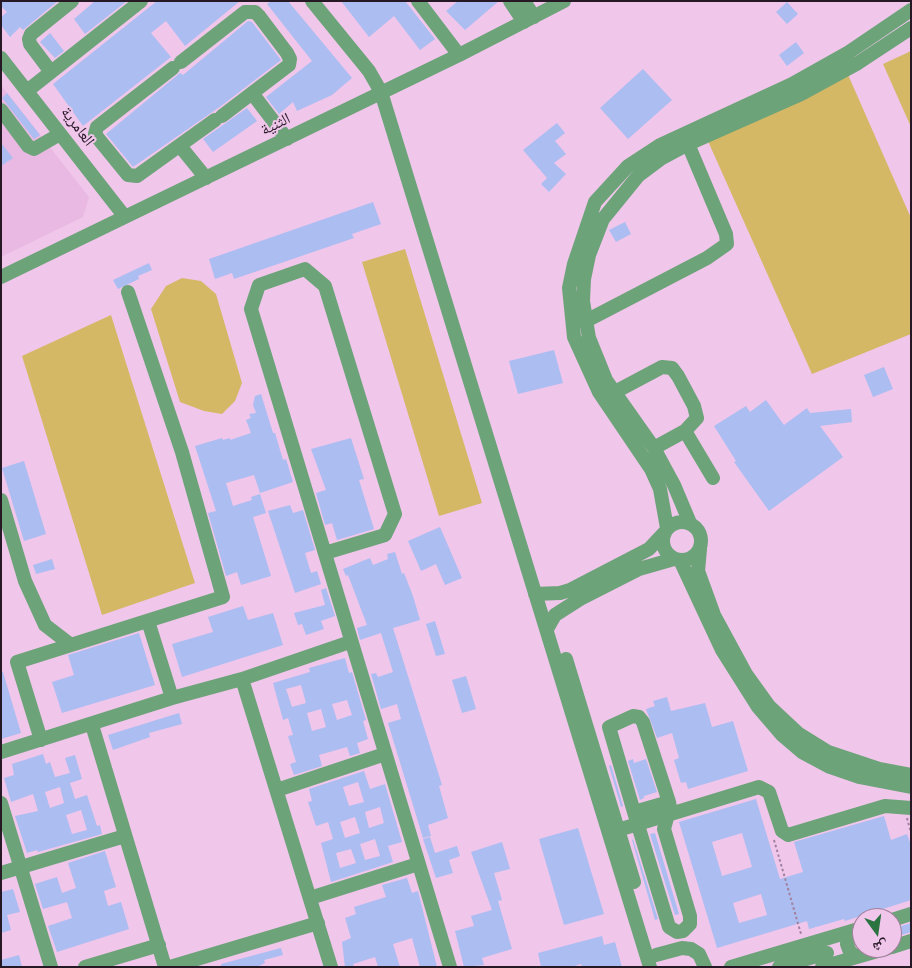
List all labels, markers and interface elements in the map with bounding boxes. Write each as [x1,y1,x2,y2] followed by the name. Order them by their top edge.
[56,104,98,150] street label: العامرية
[258,110,294,140] street label: الثنية
[852,908,902,958] north arrow
[871,937,890,956] text: ش

